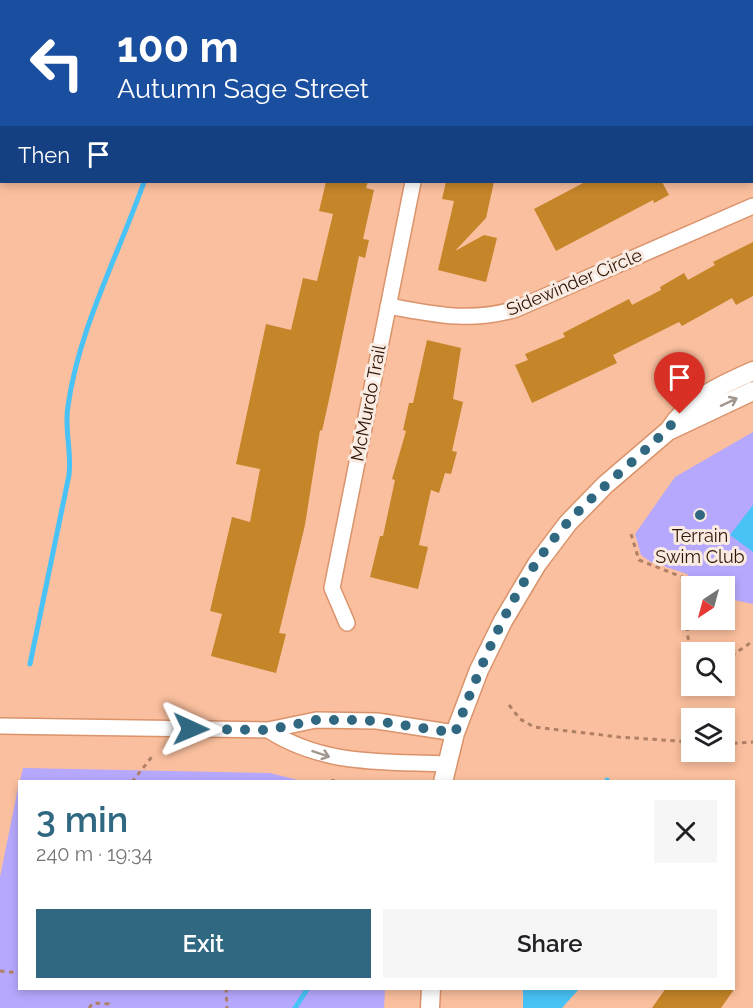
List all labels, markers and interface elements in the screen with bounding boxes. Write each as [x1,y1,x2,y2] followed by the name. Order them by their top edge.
[117,23,239,72] text: 100 m
[18,24,96,102] icon: left
[117,73,369,104] text: Autumn Sage Street
[82,138,115,171] icon: arrive
[18,142,70,168] text: Then
[503,244,645,320] street label: Sidewinder Circle
[346,343,390,463] street label: McMurdo Trail
[654,352,705,414] pin
[663,361,696,394] icon: arrive
[720,396,738,408] one-way arrow
[693,508,707,522] marker: Terrain Swim Club
[655,525,745,567] place label: Terrain Swim Club
[681,576,735,630] north arrow
[681,576,735,762] map controls
[681,642,735,696] button: search
[159,697,223,761] position arrow
[681,708,735,762] button: layers
[311,750,330,761] one-way arrow
[36,798,128,840] text: 3 min
[654,800,717,863] button: close
[36,842,153,866] text: 240 m · 19:34
[36,909,371,978] button: Exit
[383,909,717,978] button: Share

